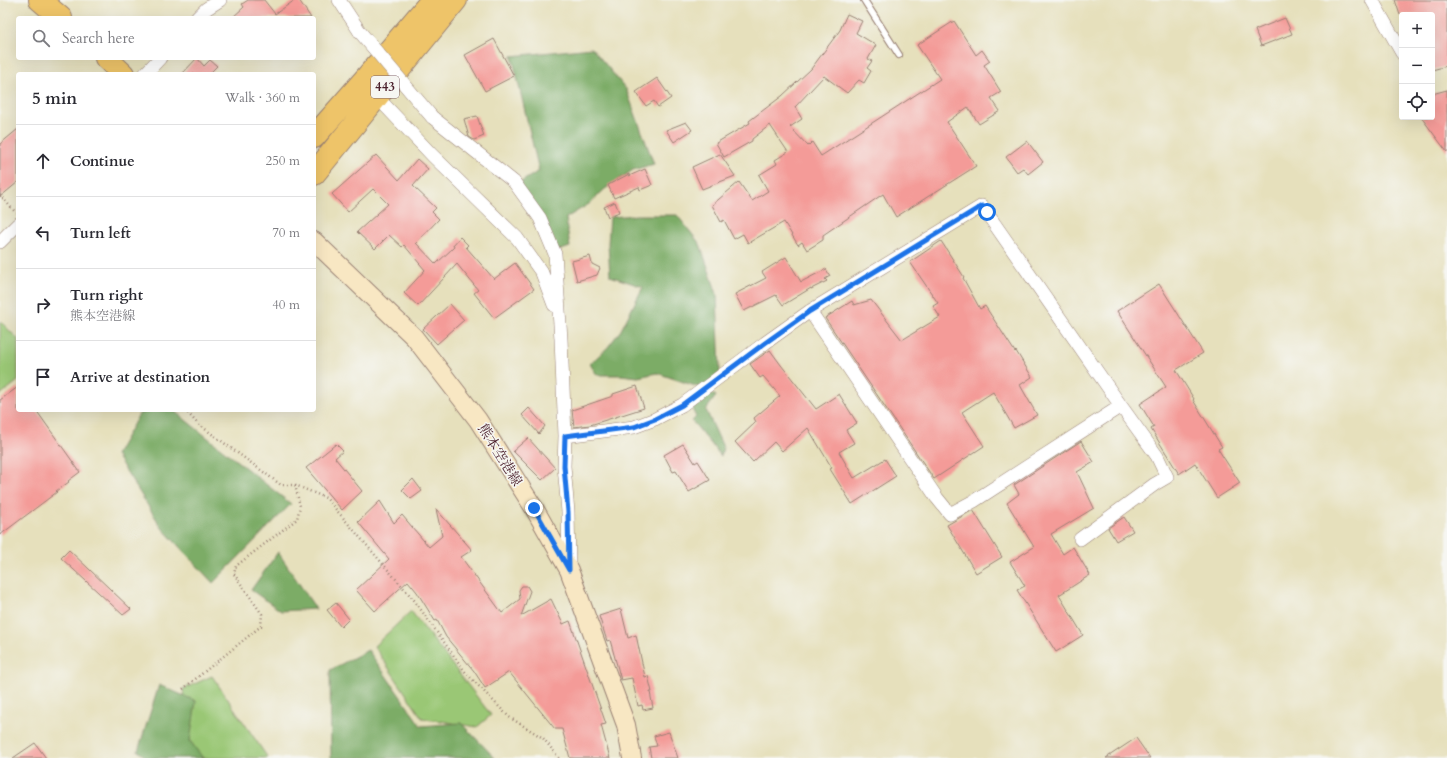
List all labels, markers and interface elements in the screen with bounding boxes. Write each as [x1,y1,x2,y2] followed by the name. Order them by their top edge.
[1399,12,1435,120] map controls
[1399,12,1435,48] button: +
[16,16,316,60] search box
[30,27,52,49] icon: search
[62,28,135,48] text: Search here
[1399,48,1435,84] button: −
[371,76,399,98] road number: 443
[1399,84,1435,120] button: locate
[32,87,77,110] text: 5 min
[225,89,300,107] text: Walk · 360 m
[32,150,54,172] icon: ahead
[70,151,135,171] text: Continue
[266,152,300,170] text: 250 m
[978,203,996,221] route start
[32,222,54,244] icon: left
[70,223,131,243] text: Turn left
[272,224,300,242] text: 70 m
[70,285,143,305] text: Turn right
[32,294,54,316] icon: right
[272,296,300,314] text: 40 m
[70,307,135,325] text: 熊本空港線
[32,366,54,388] icon: arrive
[70,367,210,387] text: Arrive at destination
[473,420,527,490] street label: 熊本空港線
[525,499,543,517] route end

